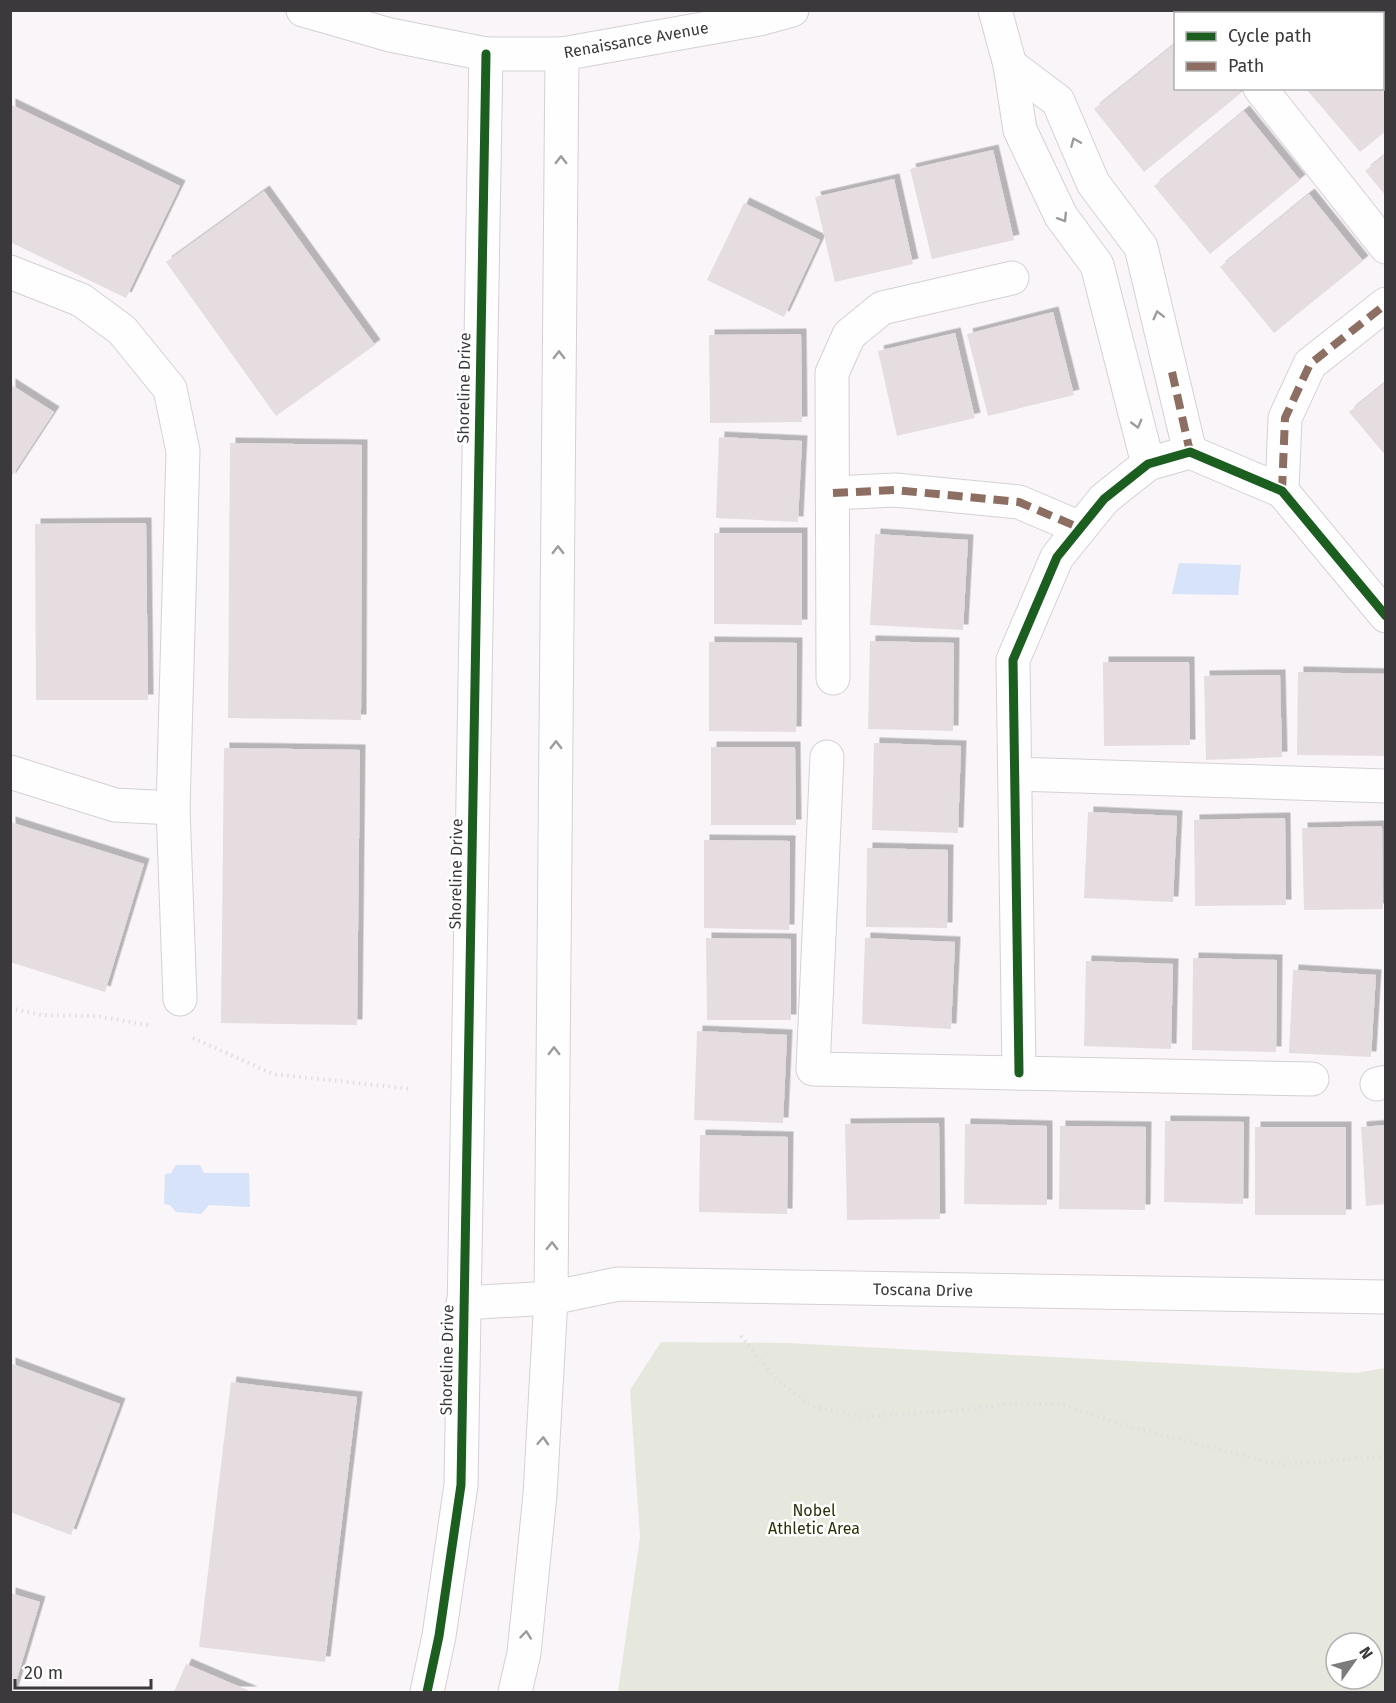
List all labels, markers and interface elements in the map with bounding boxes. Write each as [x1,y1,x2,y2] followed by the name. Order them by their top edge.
[1174,12,1384,90] legend
[562,18,710,62] street label: Renaissance Avenue
[1228,25,1312,47] text: Cycle path
[1228,55,1264,77] text: Path
[1070,137,1082,148] one-way arrow
[555,156,567,165] one-way arrow
[1056,212,1068,222] one-way arrow
[1153,310,1166,320] one-way arrow
[454,332,474,444] street label: Shoreline Drive
[553,351,566,360] one-way arrow
[1130,418,1143,428] one-way arrow
[552,546,564,555] one-way arrow
[550,741,562,750] one-way arrow
[446,818,466,930] street label: Shoreline Drive
[548,1047,560,1056] one-way arrow
[546,1242,558,1251] one-way arrow
[873,1280,973,1300] street label: Toscana Drive
[437,1304,457,1416] street label: Shoreline Drive
[537,1436,550,1445] one-way arrow
[768,1501,860,1538] park label: Nobel Athletic Area
[519,1631,532,1640] one-way arrow
[1324,1631,1384,1691] north arrow
[1355,1643,1377,1663] text: N
[15,1652,152,1690] scale bar
[24,1662,63,1684] text: 20 m

